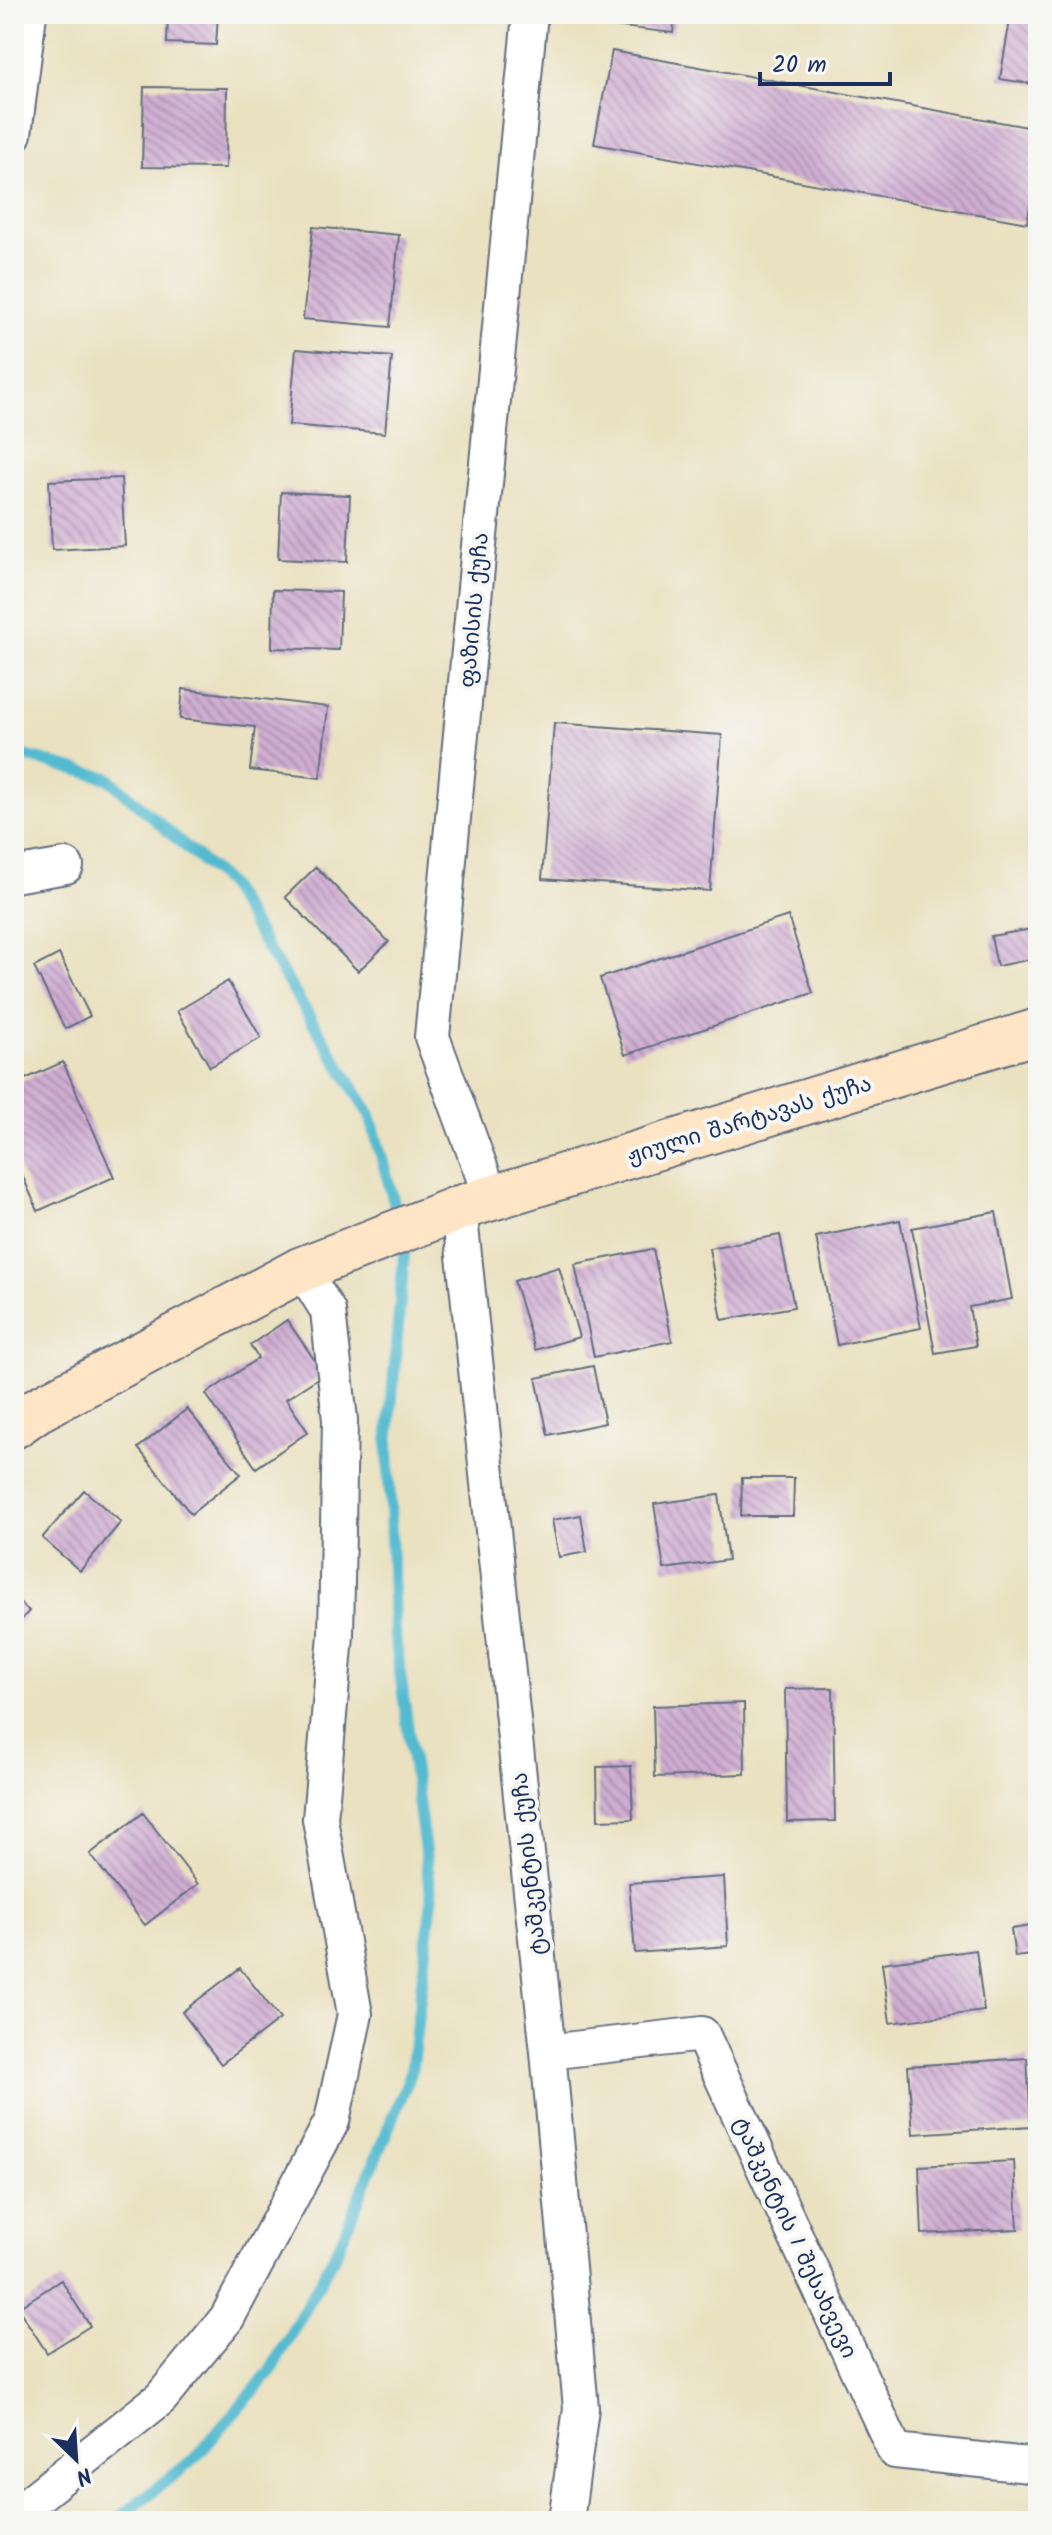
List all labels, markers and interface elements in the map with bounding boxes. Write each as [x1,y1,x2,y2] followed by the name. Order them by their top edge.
[760,36,890,86] scale bar
[772,46,827,85] text: 20 m
[451,531,500,689] street label: ფაზისის ქუჩა
[623,1067,876,1175] street label: ჟიული შარტავას ქუჩა
[503,1771,557,1957] street label: ტაშკენტის ქუჩა
[722,2111,865,2365] street label: ტაშკენტის I შესახვევი
[36,2419,116,2499] north arrow
[70,2456,97,2494] text: N

